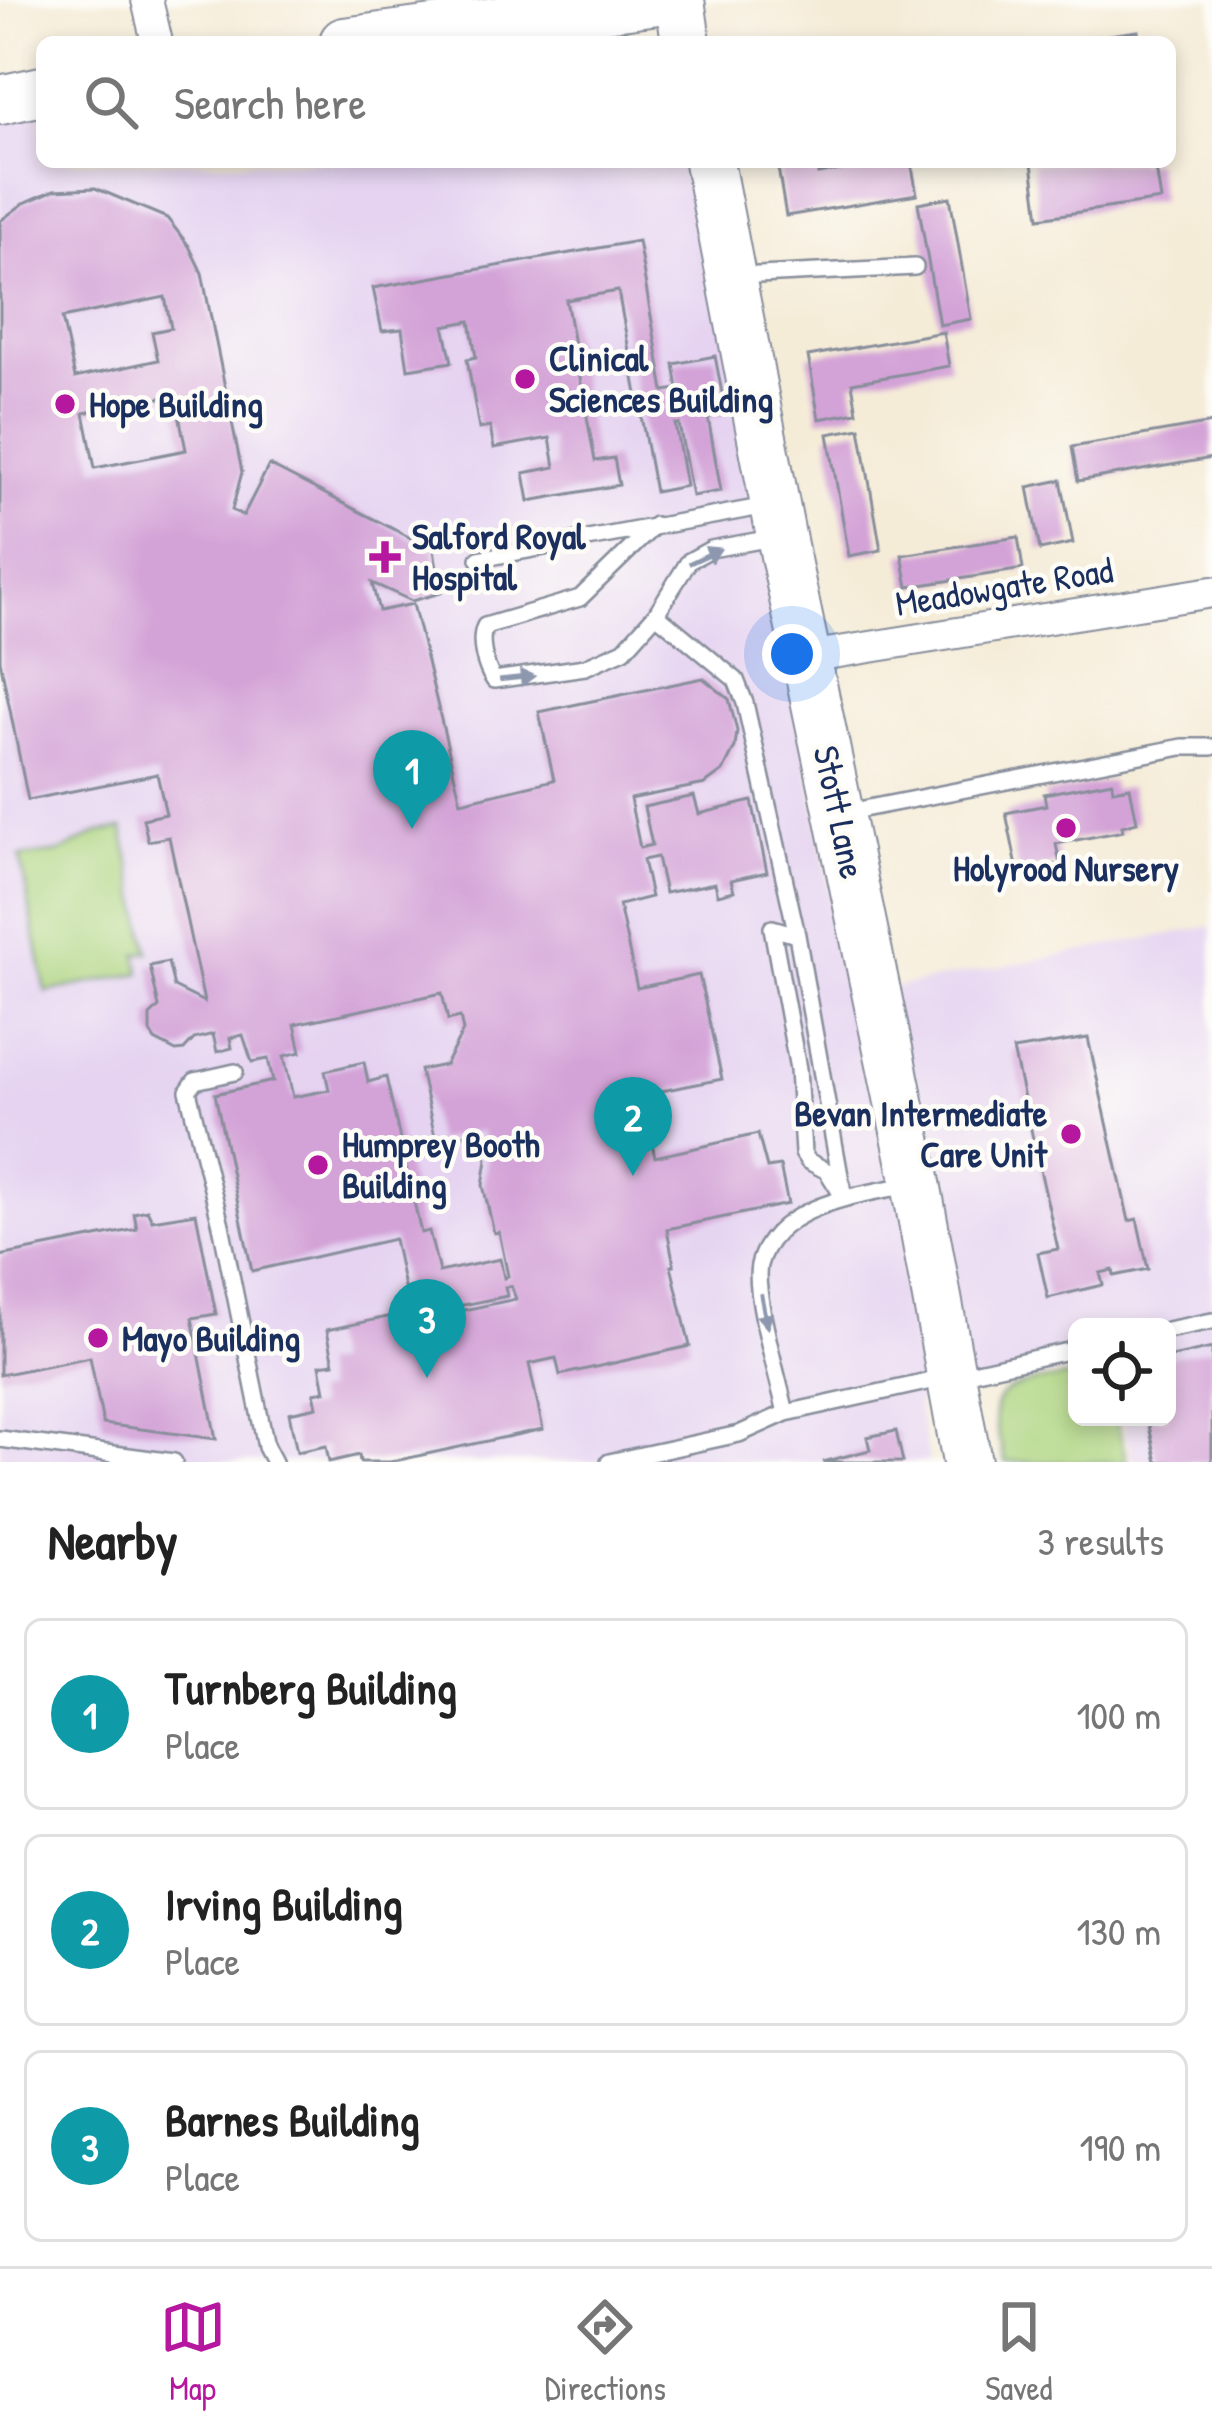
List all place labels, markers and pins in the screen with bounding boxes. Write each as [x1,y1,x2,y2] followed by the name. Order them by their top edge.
[549,333,773,424] place label: Clinical Sciences Building
[512,366,538,392] marker: Clinical Sciences Building
[89,379,263,429] place label: Hope Building
[52,391,78,417] marker: Hope Building
[412,511,587,602] place label: Salford Royal Hospital
[369,541,401,573] marker: Salford Royal Hospital
[373,730,451,829] pin: 1
[1053,815,1079,841] marker: Holyrood Nursery
[953,843,1179,893] place label: Holyrood Nursery
[594,1077,672,1176] pin: 2
[794,1088,1049,1178] place label: Bevan Intermediate Care Unit
[342,1119,540,1210] place label: Humprey Booth Building
[1058,1121,1084,1147] marker: Bevan Intermediate Care Unit
[305,1152,331,1178] marker: Humprey Booth Building
[388,1279,466,1378] pin: 3
[122,1313,300,1363] place label: Mayo Building
[85,1325,111,1351] marker: Mayo Building

